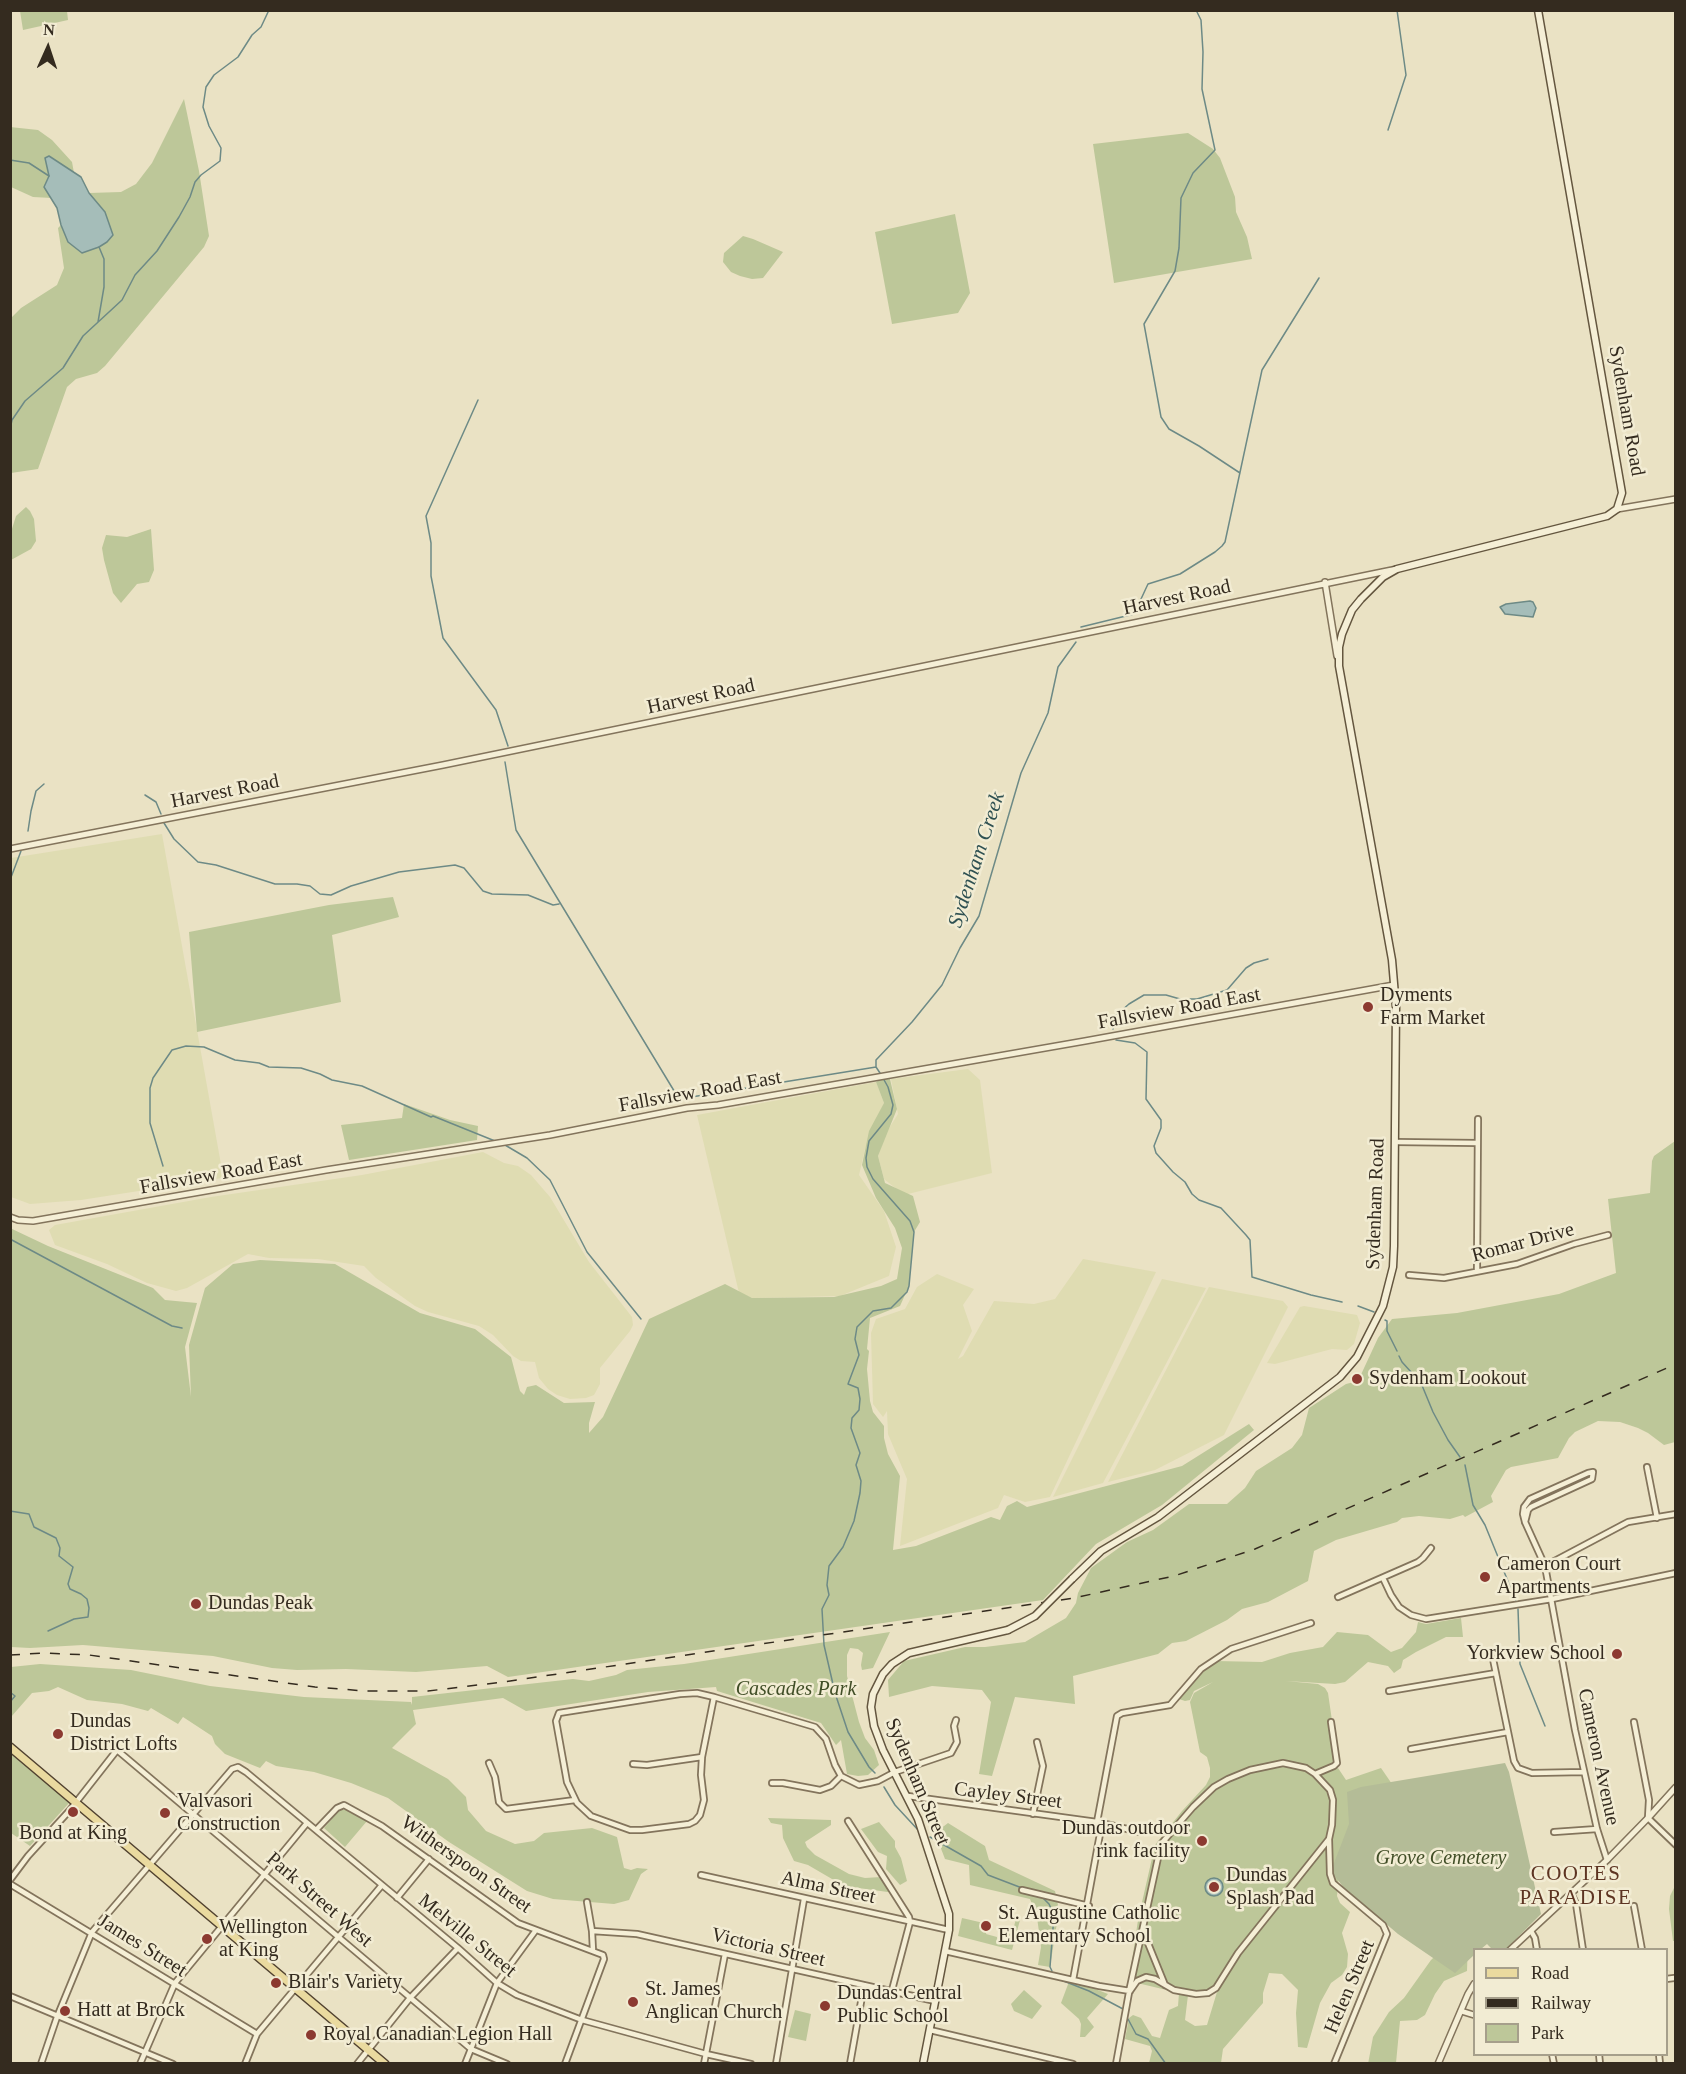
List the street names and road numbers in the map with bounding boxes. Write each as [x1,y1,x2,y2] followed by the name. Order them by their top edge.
[1603,344,1649,478] street label: Sydenham Road
[1121,575,1233,621] street label: Harvest Road
[645,674,757,720] street label: Harvest Road
[169,770,281,814] street label: Harvest Road
[1096,983,1262,1035] street label: Fallsview Road East
[617,1066,783,1118] street label: Fallsview Road East
[1362,1138,1390,1270] street label: Sydenham Road
[138,1148,304,1200] street label: Fallsview Road East
[1469,1218,1577,1268] street label: Romar Drive
[1572,1687,1624,1827] street label: Cameron Avenue
[879,1715,955,1849] street label: Sydenham Street
[953,1777,1063,1815] street label: Cayley Street
[396,1811,536,1919] street label: Witherspoon Street
[261,1847,377,1953] street label: Park Street West
[779,1866,877,1910] street label: Alma Street
[413,1889,521,1983] street label: Melville Street
[93,1909,191,1983] street label: James Street
[709,1923,827,1973] street label: Victoria Street
[1320,1937,1380,2037] street label: Helen Street

